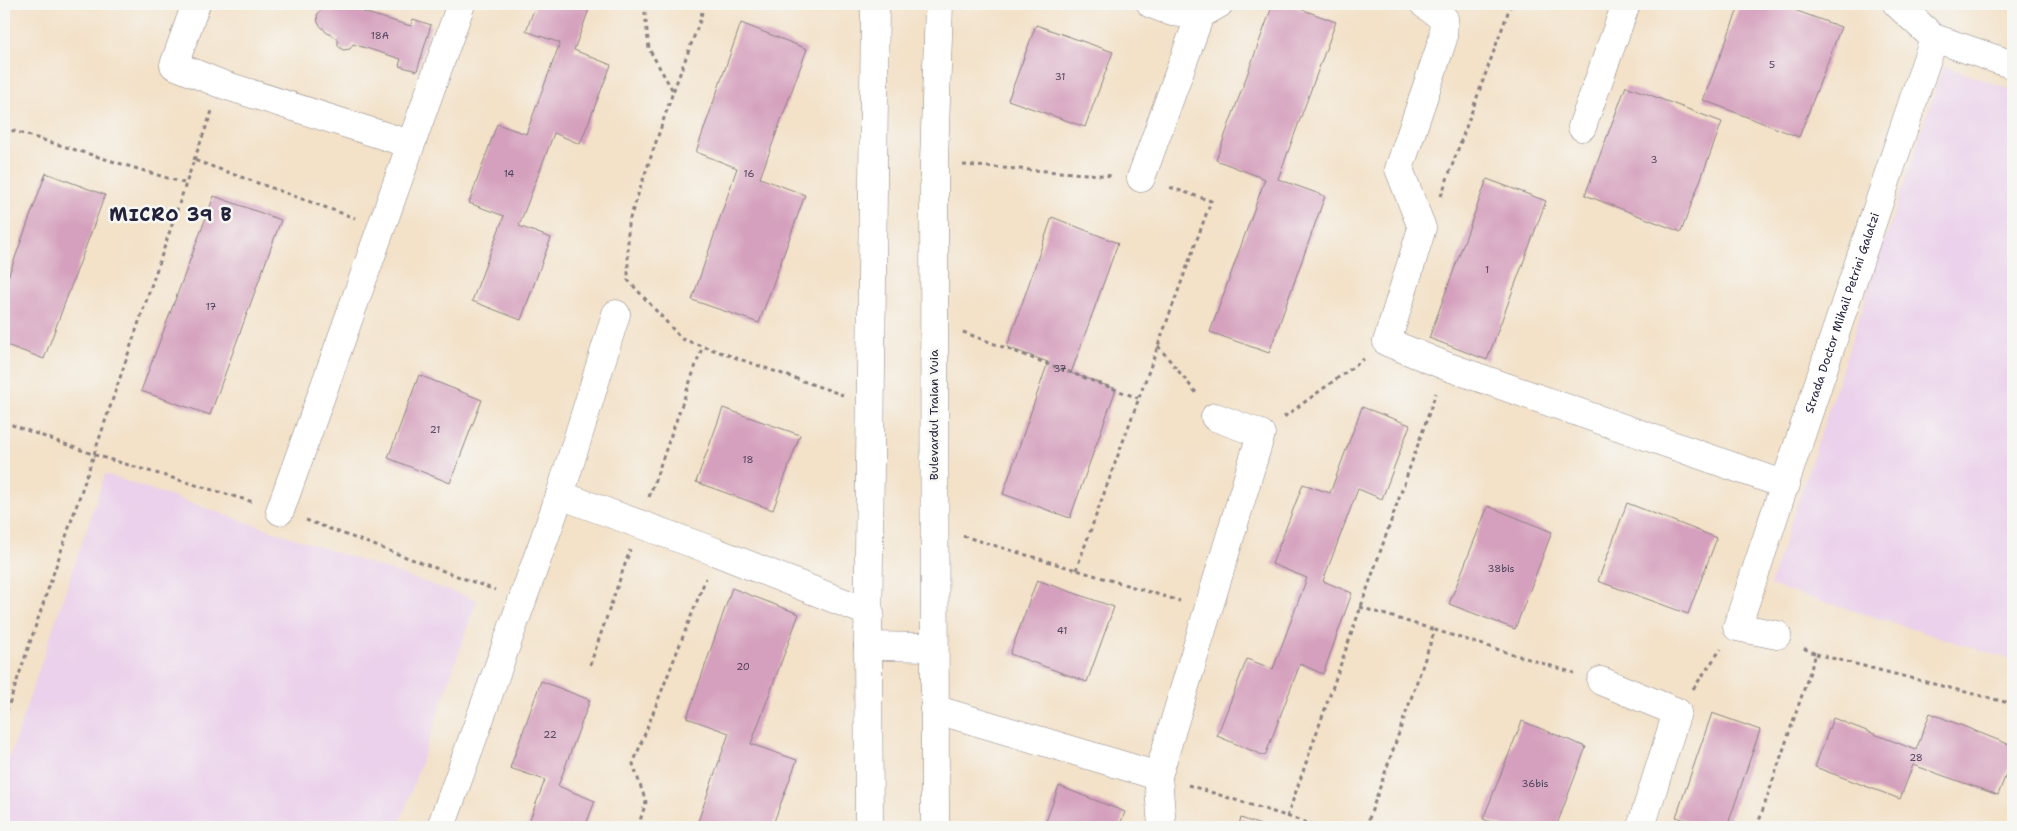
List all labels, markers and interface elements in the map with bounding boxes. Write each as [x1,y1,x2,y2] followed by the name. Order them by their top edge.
[371,29,389,42] house number: 18A
[1769,58,1775,71] house number: 5
[1055,70,1065,83] house number: 31
[1651,153,1658,166] house number: 3
[504,167,514,180] house number: 14
[744,167,754,180] house number: 16
[109,203,233,227] district label: MICRO 39 B
[1801,210,1883,415] street label: Strada Doctor Mihail Petrini Galatzi
[1485,263,1489,276] house number: 1
[206,300,216,313] house number: 17
[926,349,942,480] street label: Bulevardul Traian Vuia
[1053,362,1067,375] house number: 37
[430,423,440,436] house number: 21
[742,453,754,466] house number: 18
[1487,562,1515,575] house number: 38bis
[1057,624,1067,637] house number: 41
[736,660,750,673] house number: 20
[543,728,557,741] house number: 22
[1909,751,1923,764] house number: 28
[1521,777,1549,790] house number: 36bis

